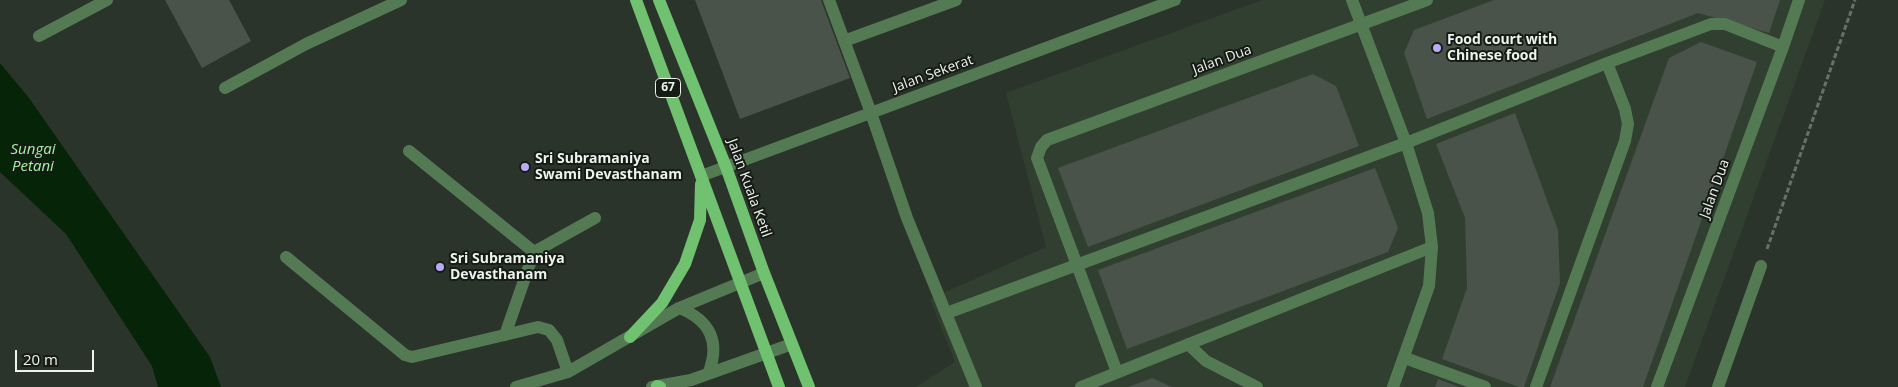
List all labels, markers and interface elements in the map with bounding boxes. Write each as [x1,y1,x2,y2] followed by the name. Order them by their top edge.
[1447,32,1557,64] place label: Food court with Chinese food
[1190,42,1254,78] street label: Jalan Dua
[1431,42,1443,54] marker: Food court with Chinese food
[891,52,975,96] street label: Jalan Sekerat
[656,78,680,98] road number: 67
[723,137,775,239] street label: Jalan Kuala Ketil
[11,141,55,176] water label: Sungai Petani
[535,151,682,184] place label: Sri Subramaniya Swami Devasthanam
[1697,157,1733,221] street label: Jalan Dua
[519,161,531,173] marker: Sri Subramaniya Swami Devasthanam
[450,251,565,284] place label: Sri Subramaniya Devasthanam
[434,261,446,273] marker: Sri Subramaniya Devasthanam
[18,340,96,372] scale bar
[23,349,58,369] text: 20 m

